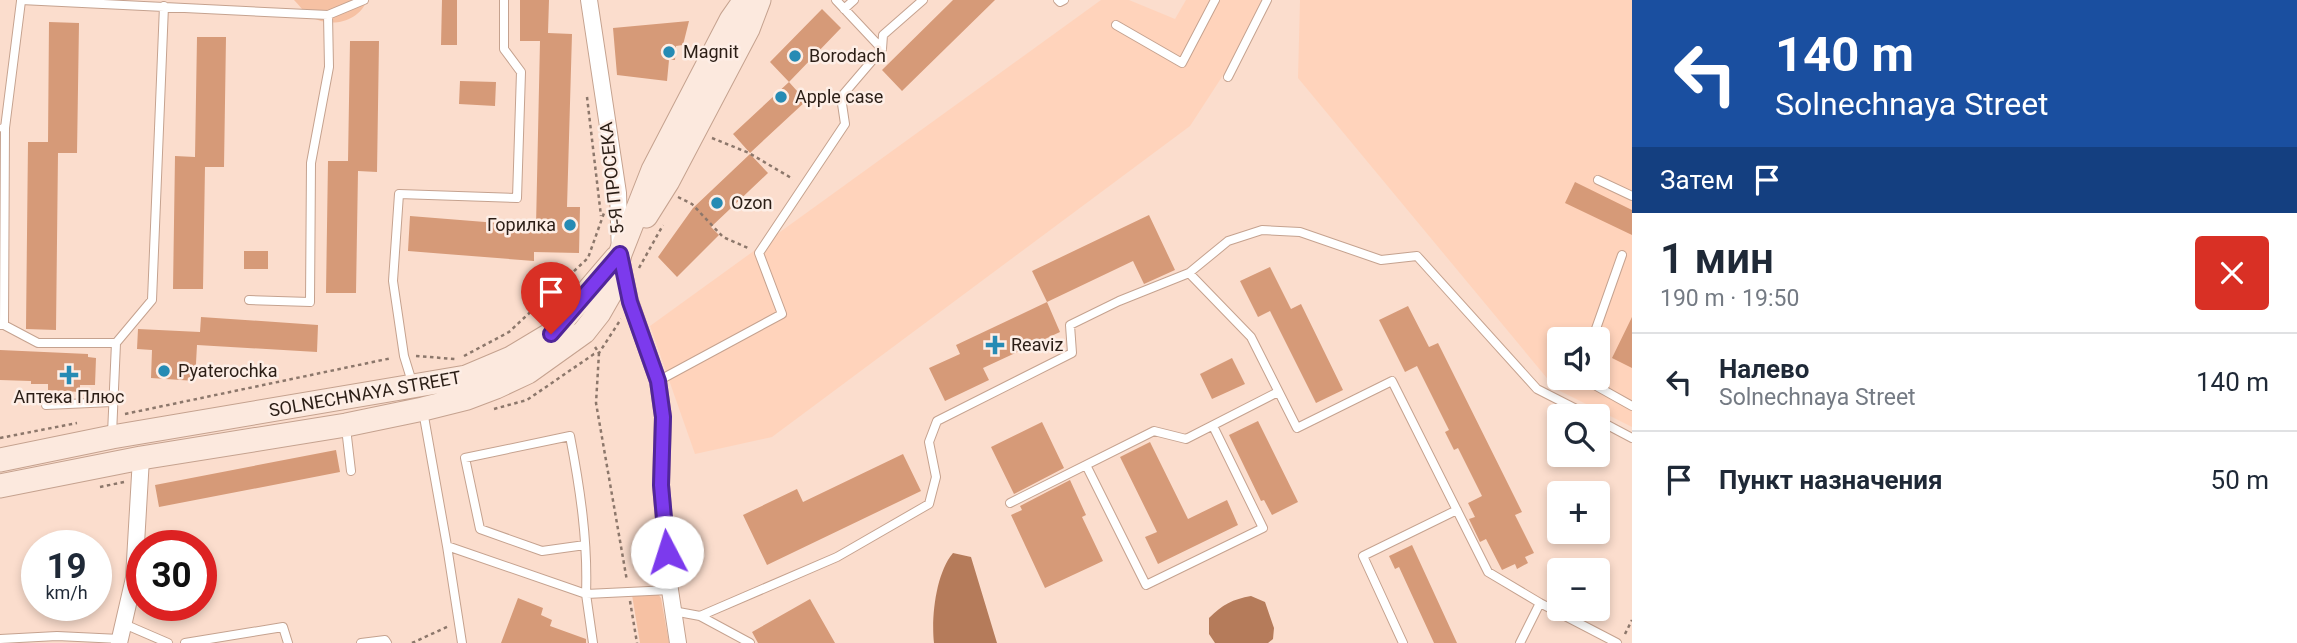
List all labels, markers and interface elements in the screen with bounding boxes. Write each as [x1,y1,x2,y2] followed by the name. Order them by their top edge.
[1775,26,1914,83] text: 140 m
[1660,28,1751,119] icon: left
[683,41,739,62] place label: Magnit
[661,44,677,60] marker: Magnit
[809,45,886,66] place label: Borodach
[787,48,803,64] marker: Borodach
[1775,85,2049,123] text: Solnechnaya Street
[795,86,883,107] place label: Apple case
[773,89,789,105] marker: Apple case
[595,121,628,235] street label: 5-Я ПРОСЕКА
[1748,161,1786,199] icon: arrive
[1660,165,1734,195] text: Затем
[731,192,772,213] place label: Ozon
[709,195,725,211] marker: Ozon
[487,214,556,235] place label: Горилка
[562,217,578,233] marker: Горилка
[1660,234,1774,283] text: 1 мин
[2195,236,2269,310] button: close
[521,262,581,334] pin
[532,273,570,311] icon: arrive
[1660,285,1799,312] text: 190 m · 19:50
[1547,327,1610,621] map controls
[1547,327,1610,390] button: sound
[1011,334,1063,355] place label: Reaviz
[985,335,1005,355] marker: Reaviz
[1719,354,1809,384] text: Налево
[178,360,278,381] place label: Pyaterochka
[156,363,172,379] marker: Pyaterochka
[1660,363,1698,401] icon: left
[267,366,463,421] street label: SOLNECHNAYA STREET
[61,367,77,383] marker: Аптека Плюс
[2196,367,2269,397] text: 140 m
[1719,384,1916,411] text: Solnechnaya Street
[14,386,124,407] place label: Аптека Плюс
[1547,404,1610,467] button: search
[1660,461,1698,499] icon: arrive
[1719,465,1943,495] text: Пункт назначения
[2211,465,2269,495] text: 50 m
[1547,481,1610,544] button: +
[630,515,704,589] position arrow
[126,530,217,621] speed limit sign: 30
[46,546,87,587] text: 19
[1547,558,1610,621] button: −
[45,582,88,603] text: km/h

